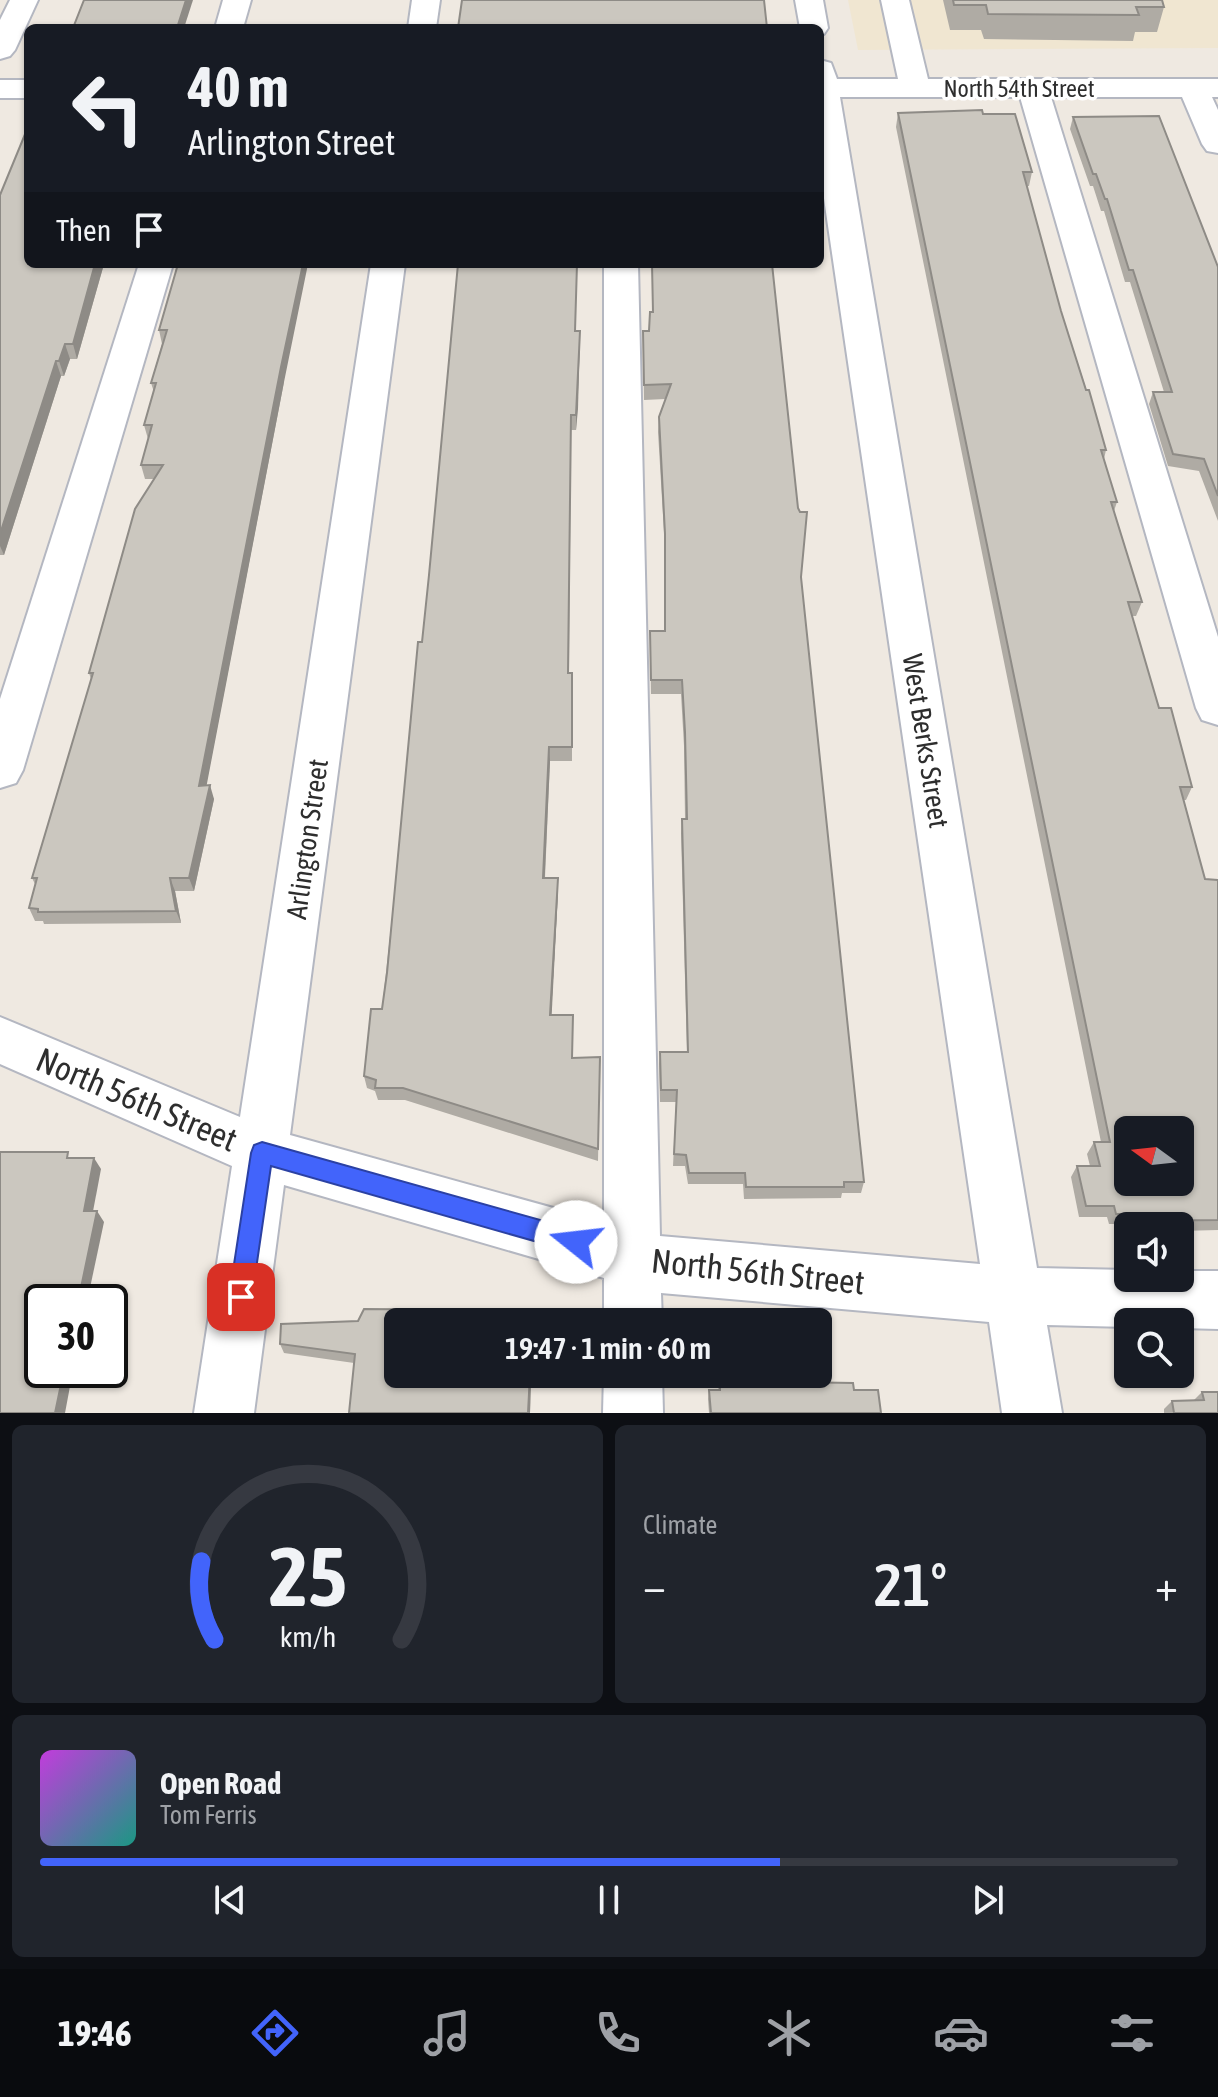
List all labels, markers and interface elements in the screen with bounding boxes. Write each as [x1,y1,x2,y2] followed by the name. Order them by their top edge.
[188,55,289,119] text: 40 m
[56,56,160,160] icon: left
[943,75,1095,102] street label: North 54th Street
[188,121,395,163] text: Arlington Street
[127,208,171,252] icon: arrive
[56,213,111,247] text: Then
[896,652,956,830] street label: West Berks Street
[280,757,334,921] street label: Arlington Street
[31,1039,243,1159] street label: North 56th Street
[1114,1116,1194,1196] north arrow
[1114,1116,1194,1388] map controls
[534,1200,618,1284] position arrow
[1114,1212,1194,1292] button: sound
[649,1240,867,1302] street label: North 56th Street
[207,1263,275,1331] pin
[219,1275,263,1319] icon: arrive
[24,1284,128,1388] speed limit sign: 30
[1114,1308,1194,1388] button: search
[505,1331,711,1365] text: 19:47 · 1 min · 60 m
[643,1510,717,1540] text: Climate
[268,1528,347,1624] text: 25
[874,1550,947,1619] text: 21°
[643,1560,666,1610] text: −
[1155,1560,1178,1610] text: +
[279,1620,336,1653] text: km/h
[160,1766,281,1800] text: Open Road
[160,1800,257,1830] text: Tom Ferris
[208,1878,252,1922] icon: previous
[587,1878,631,1922] icon: pause
[966,1878,1010,1922] icon: next
[247,2005,303,2061] icon: directions
[419,2005,475,2061] icon: music
[590,2005,646,2061] icon: phone
[761,2005,817,2061] icon: climate
[933,2005,989,2061] icon: car
[1104,2005,1160,2061] icon: filters
[58,2012,132,2054] text: 19:46

